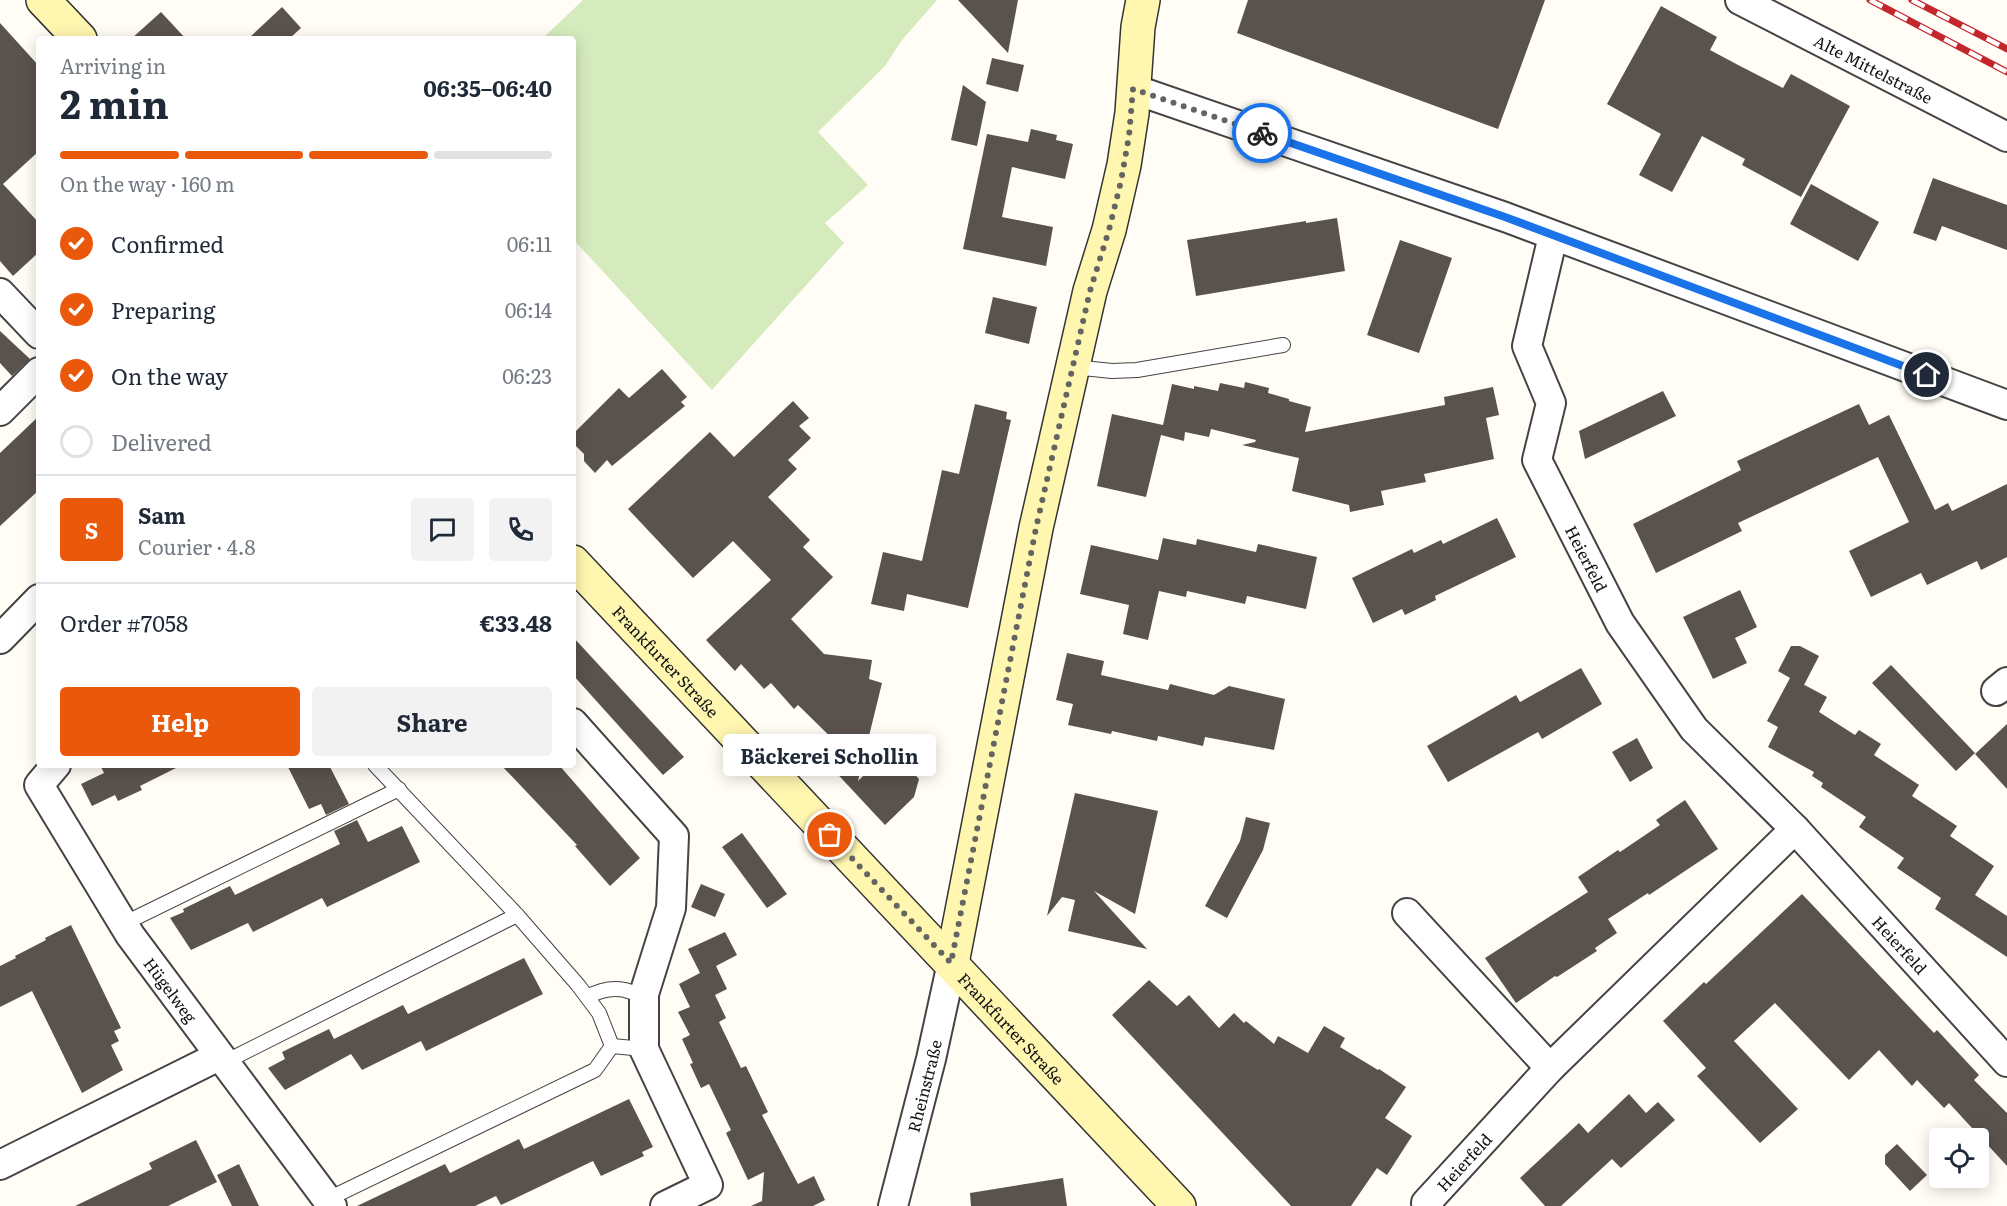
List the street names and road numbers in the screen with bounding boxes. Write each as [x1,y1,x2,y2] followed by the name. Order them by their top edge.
[1810,28,1937,109] street label: Alte Mittelstraße
[1560,521,1614,596] street label: Heierfeld
[607,600,725,722] street label: Frankfurter Straße
[1867,910,1933,979] street label: Heierfeld
[139,952,203,1027] street label: Hügelweg
[953,967,1070,1090] street label: Frankfurter Straße
[901,1037,947,1135] street label: Rheinstraße
[1431,1127,1497,1196] street label: Heierfeld

